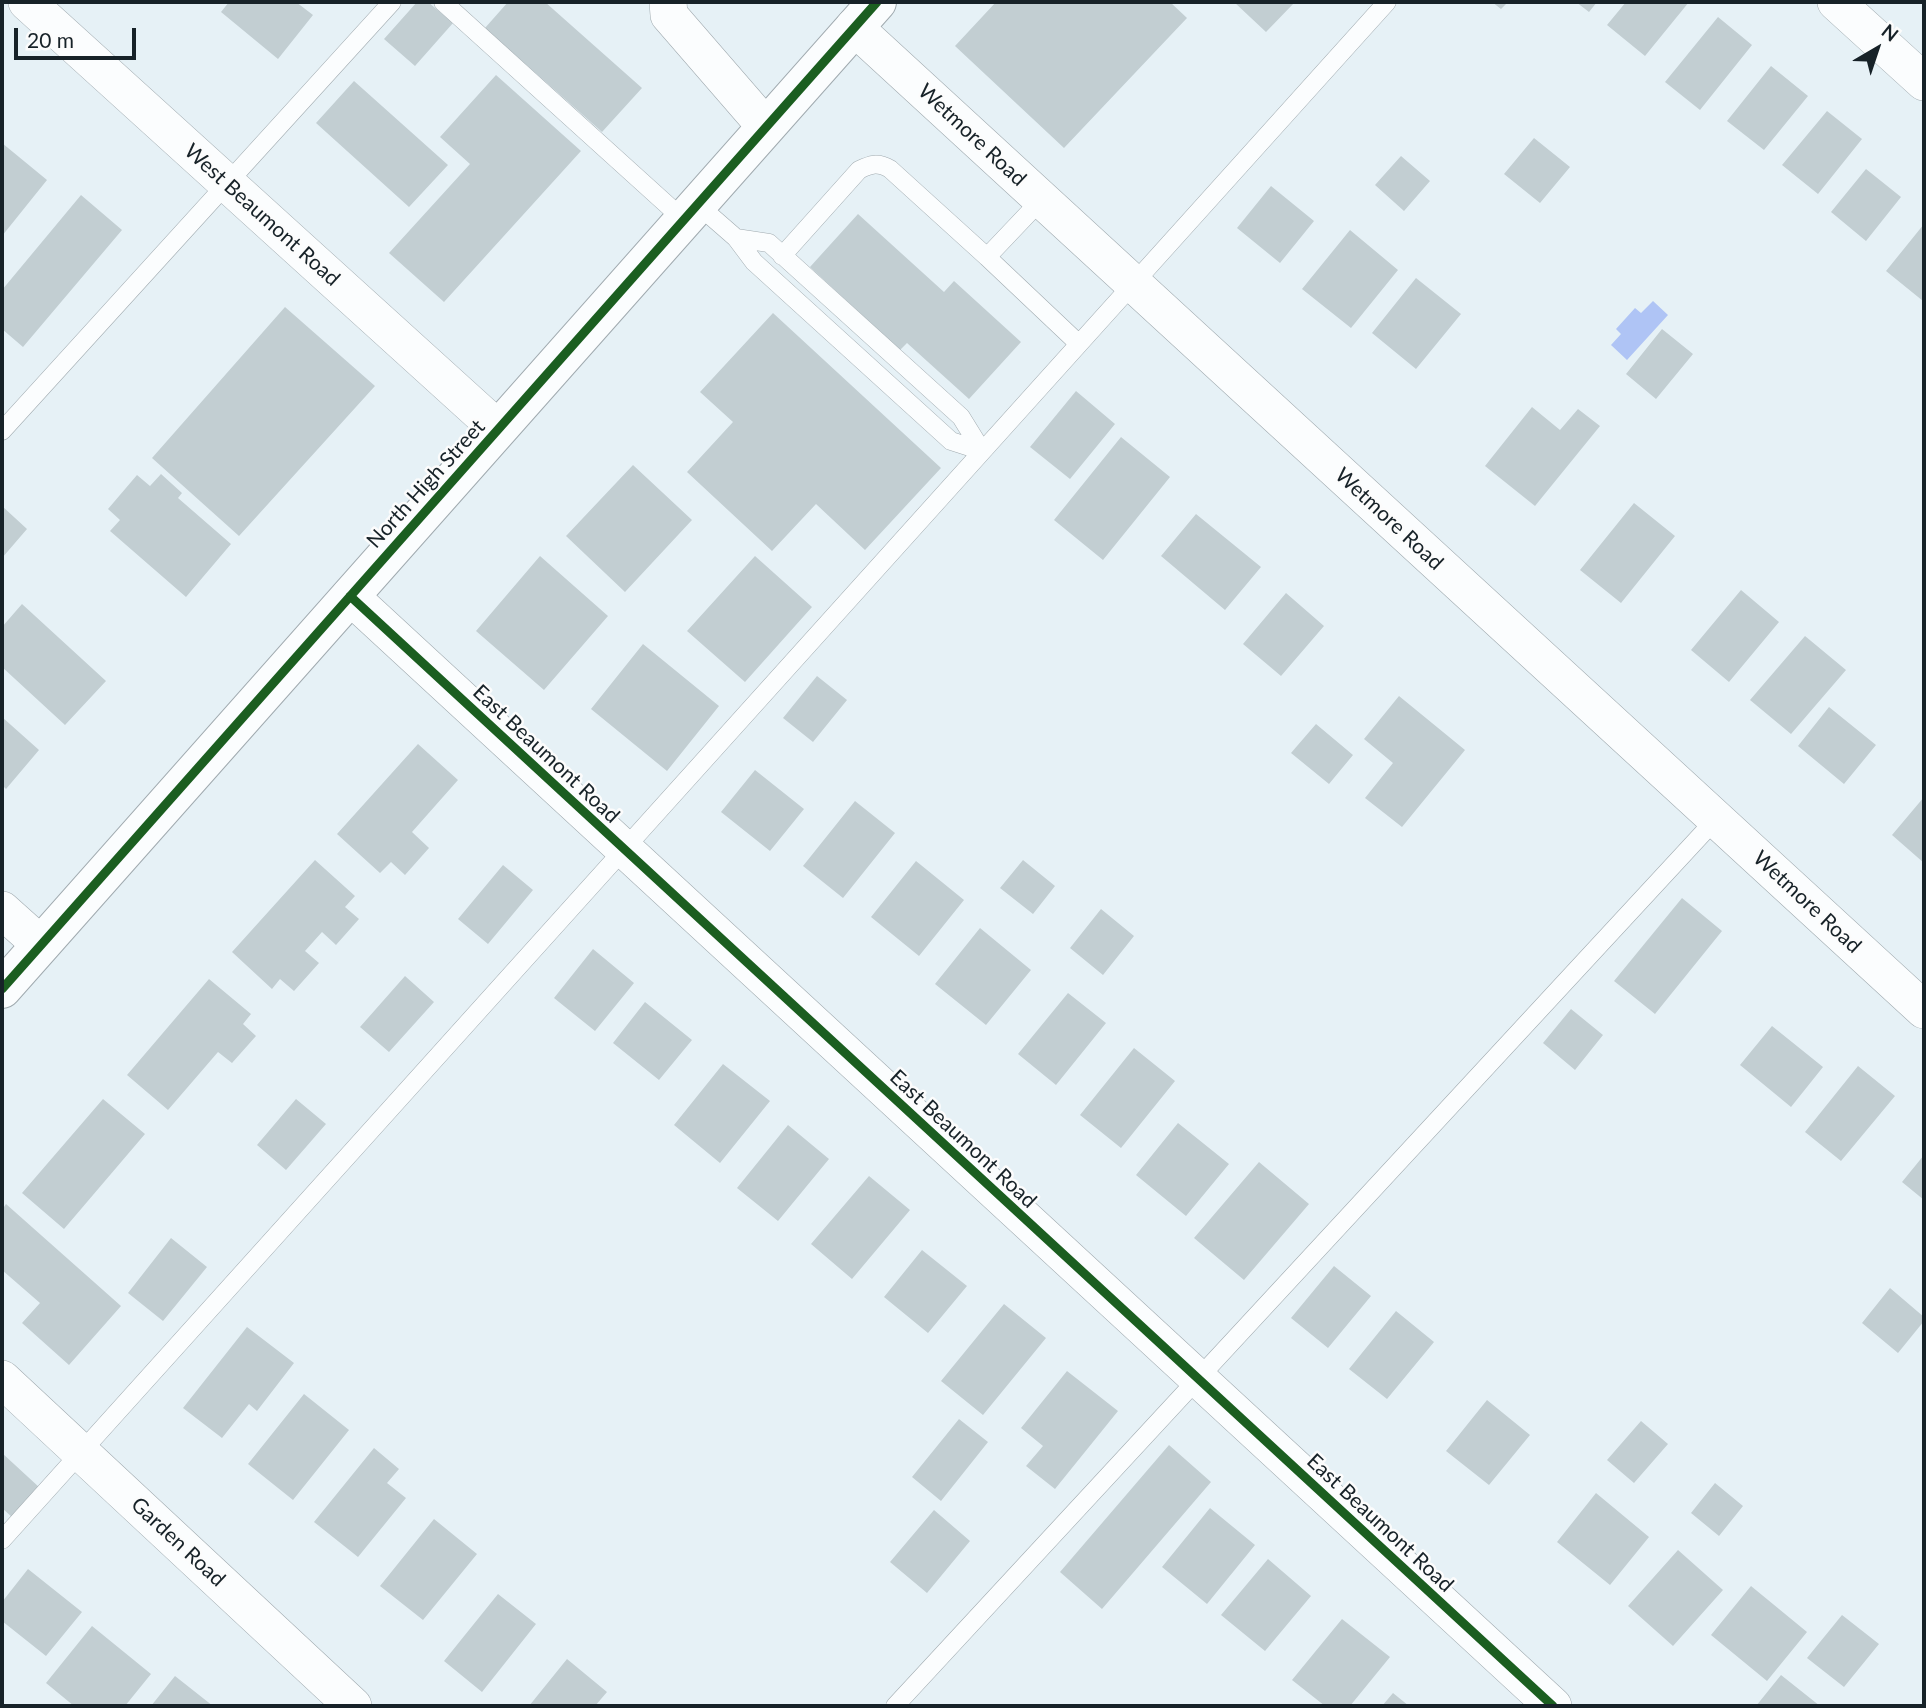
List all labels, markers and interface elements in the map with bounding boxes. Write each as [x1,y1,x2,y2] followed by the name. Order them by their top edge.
[18,14,140,58] scale bar
[1842,14,1912,84] north arrow
[1878,19,1903,46] text: N
[27,27,74,52] text: 20 m
[913,79,1031,191] street label: Wetmore Road
[179,139,345,291] street label: West Beaumont Road
[362,415,490,553] street label: North High Street
[1330,463,1448,575] street label: Wetmore Road
[467,680,625,828] street label: East Beaumont Road
[1748,846,1866,958] street label: Wetmore Road
[884,1065,1042,1213] street label: East Beaumont Road
[1301,1449,1459,1597] street label: East Beaumont Road
[126,1492,230,1592] street label: Garden Road

